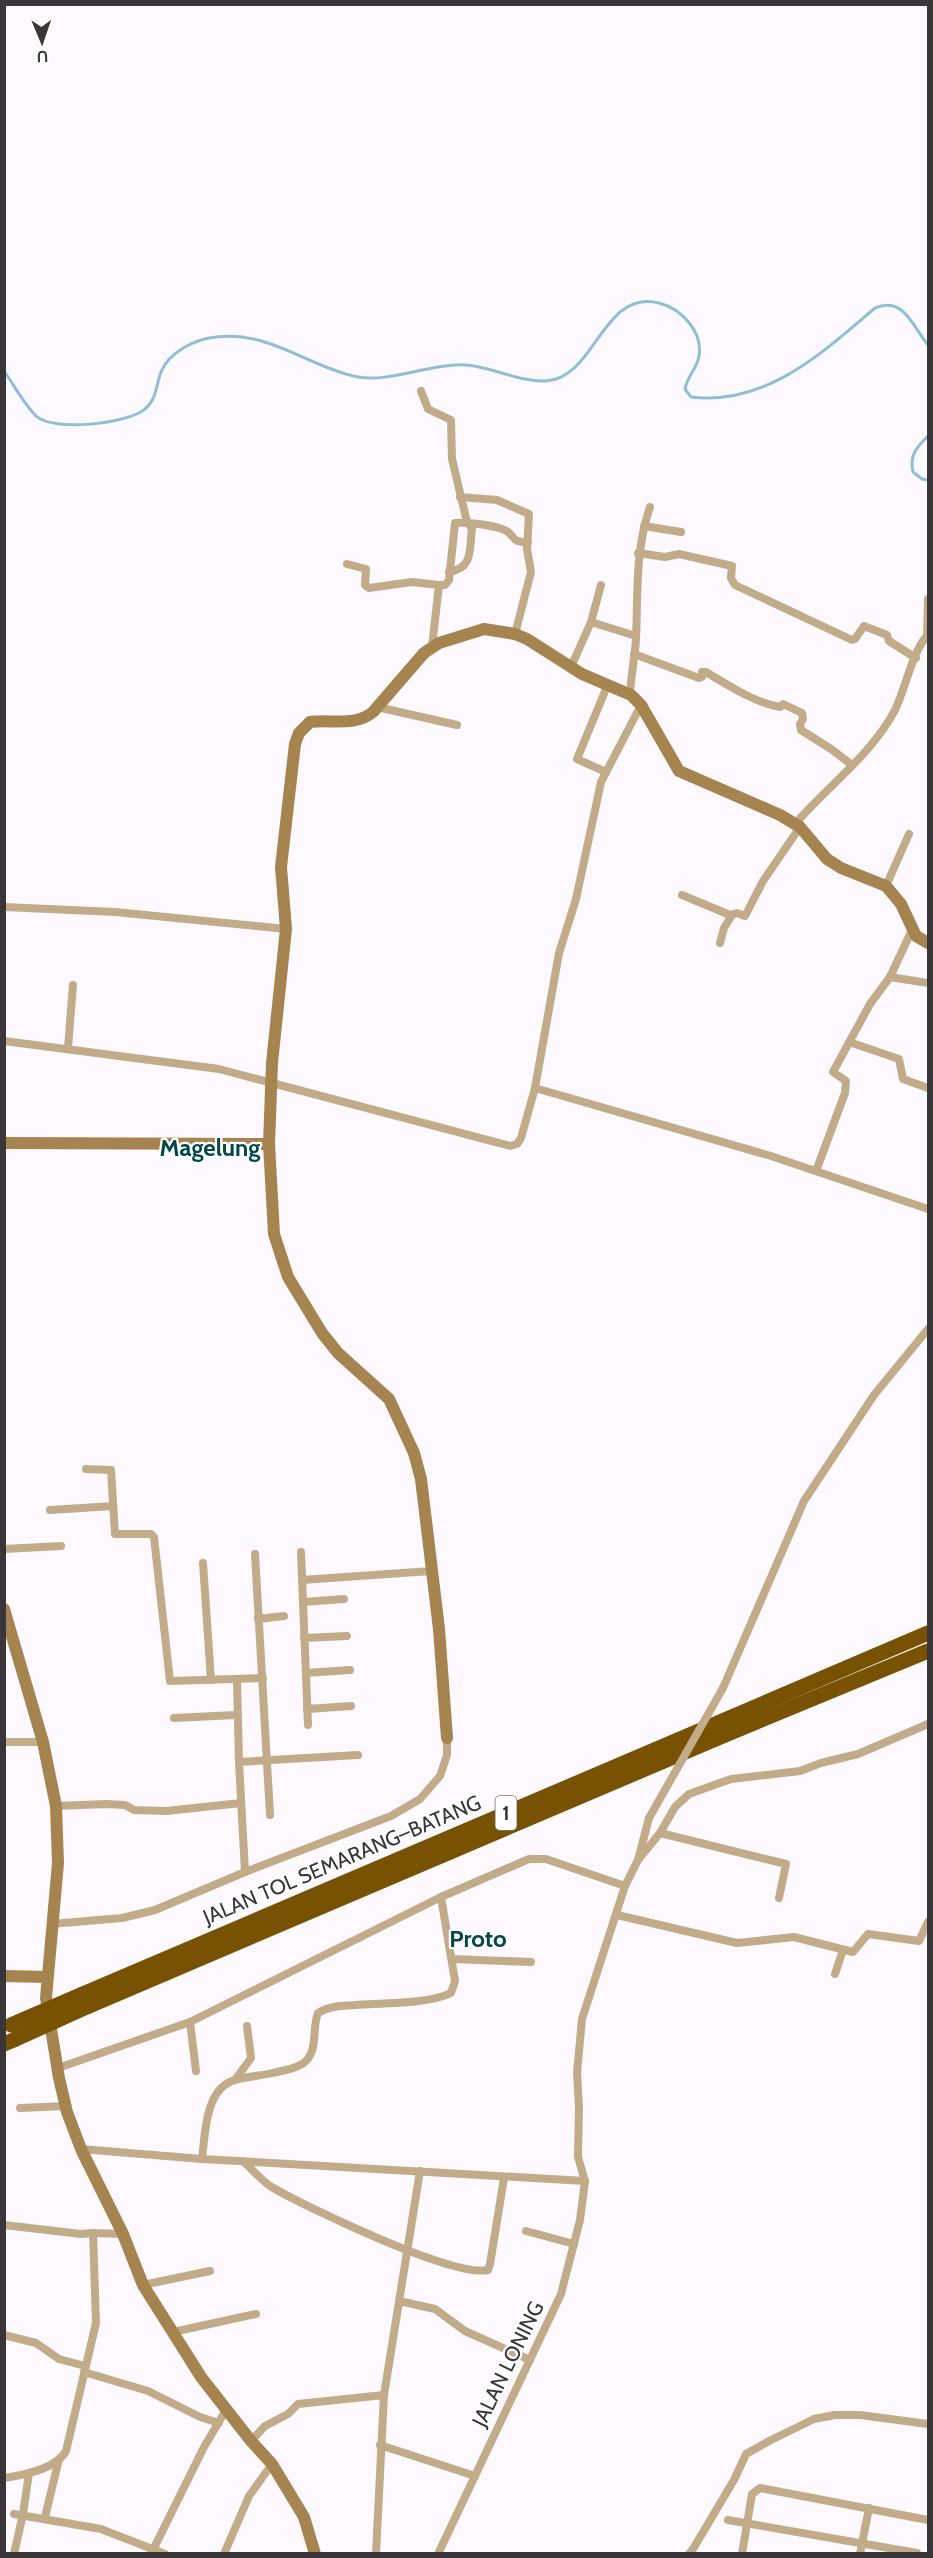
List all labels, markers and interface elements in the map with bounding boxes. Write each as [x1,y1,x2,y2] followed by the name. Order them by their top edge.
[12,12,72,72] north arrow
[36,47,49,66] text: U
[160,1133,260,1162] district label: Magelung
[198,1790,484,1930] street label: JALAN TOL SEMARANG–BATANG
[496,1796,516,1830] road number: 1
[449,1924,507,1953] district label: Proto
[466,2297,549,2431] street label: JALAN LONING

